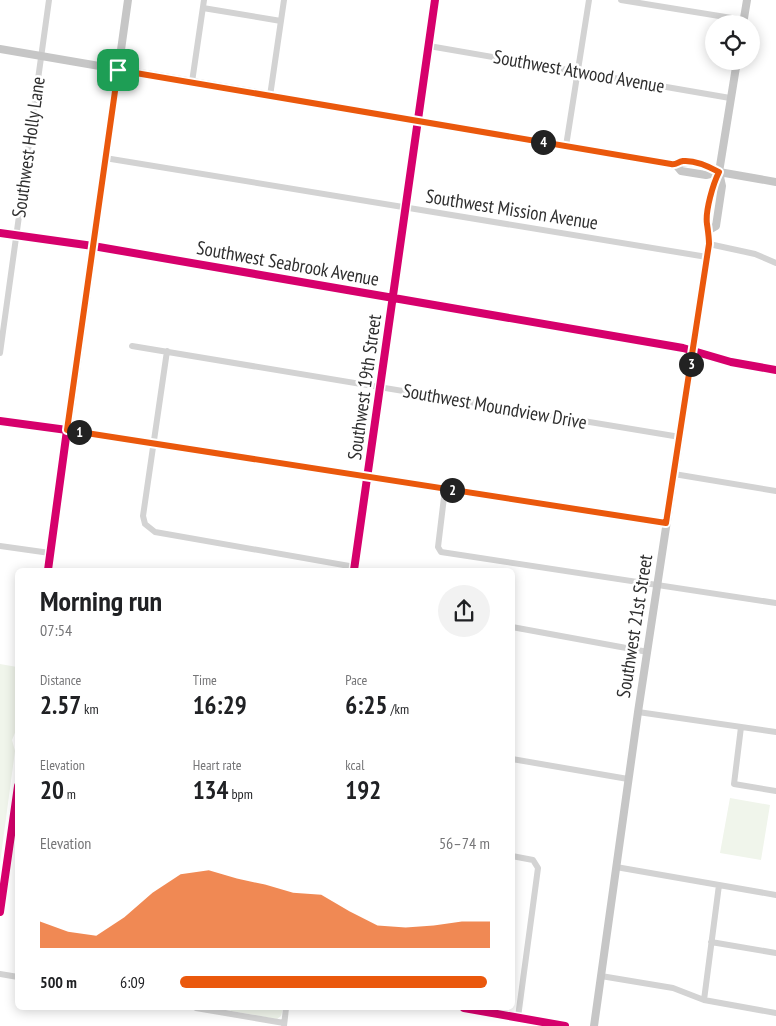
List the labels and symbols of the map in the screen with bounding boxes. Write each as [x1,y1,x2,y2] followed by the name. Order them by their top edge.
[492,44,667,98] street label: Southwest Atwood Avenue
[97,49,139,91] pin
[6,75,50,219] street label: Southwest Holly Lane
[530,130,556,154] pin: 4
[424,184,600,234] street label: Southwest Mission Avenue
[195,235,381,291] street label: Southwest Seabrook Avenue
[342,312,386,461] street label: Southwest 19th Street
[678,352,704,376] pin: 3
[401,378,589,434] street label: Southwest Moundview Drive
[66,420,92,444] pin: 1
[440,478,464,502] pin: 2
[611,552,657,699] street label: Southwest 21st Street

